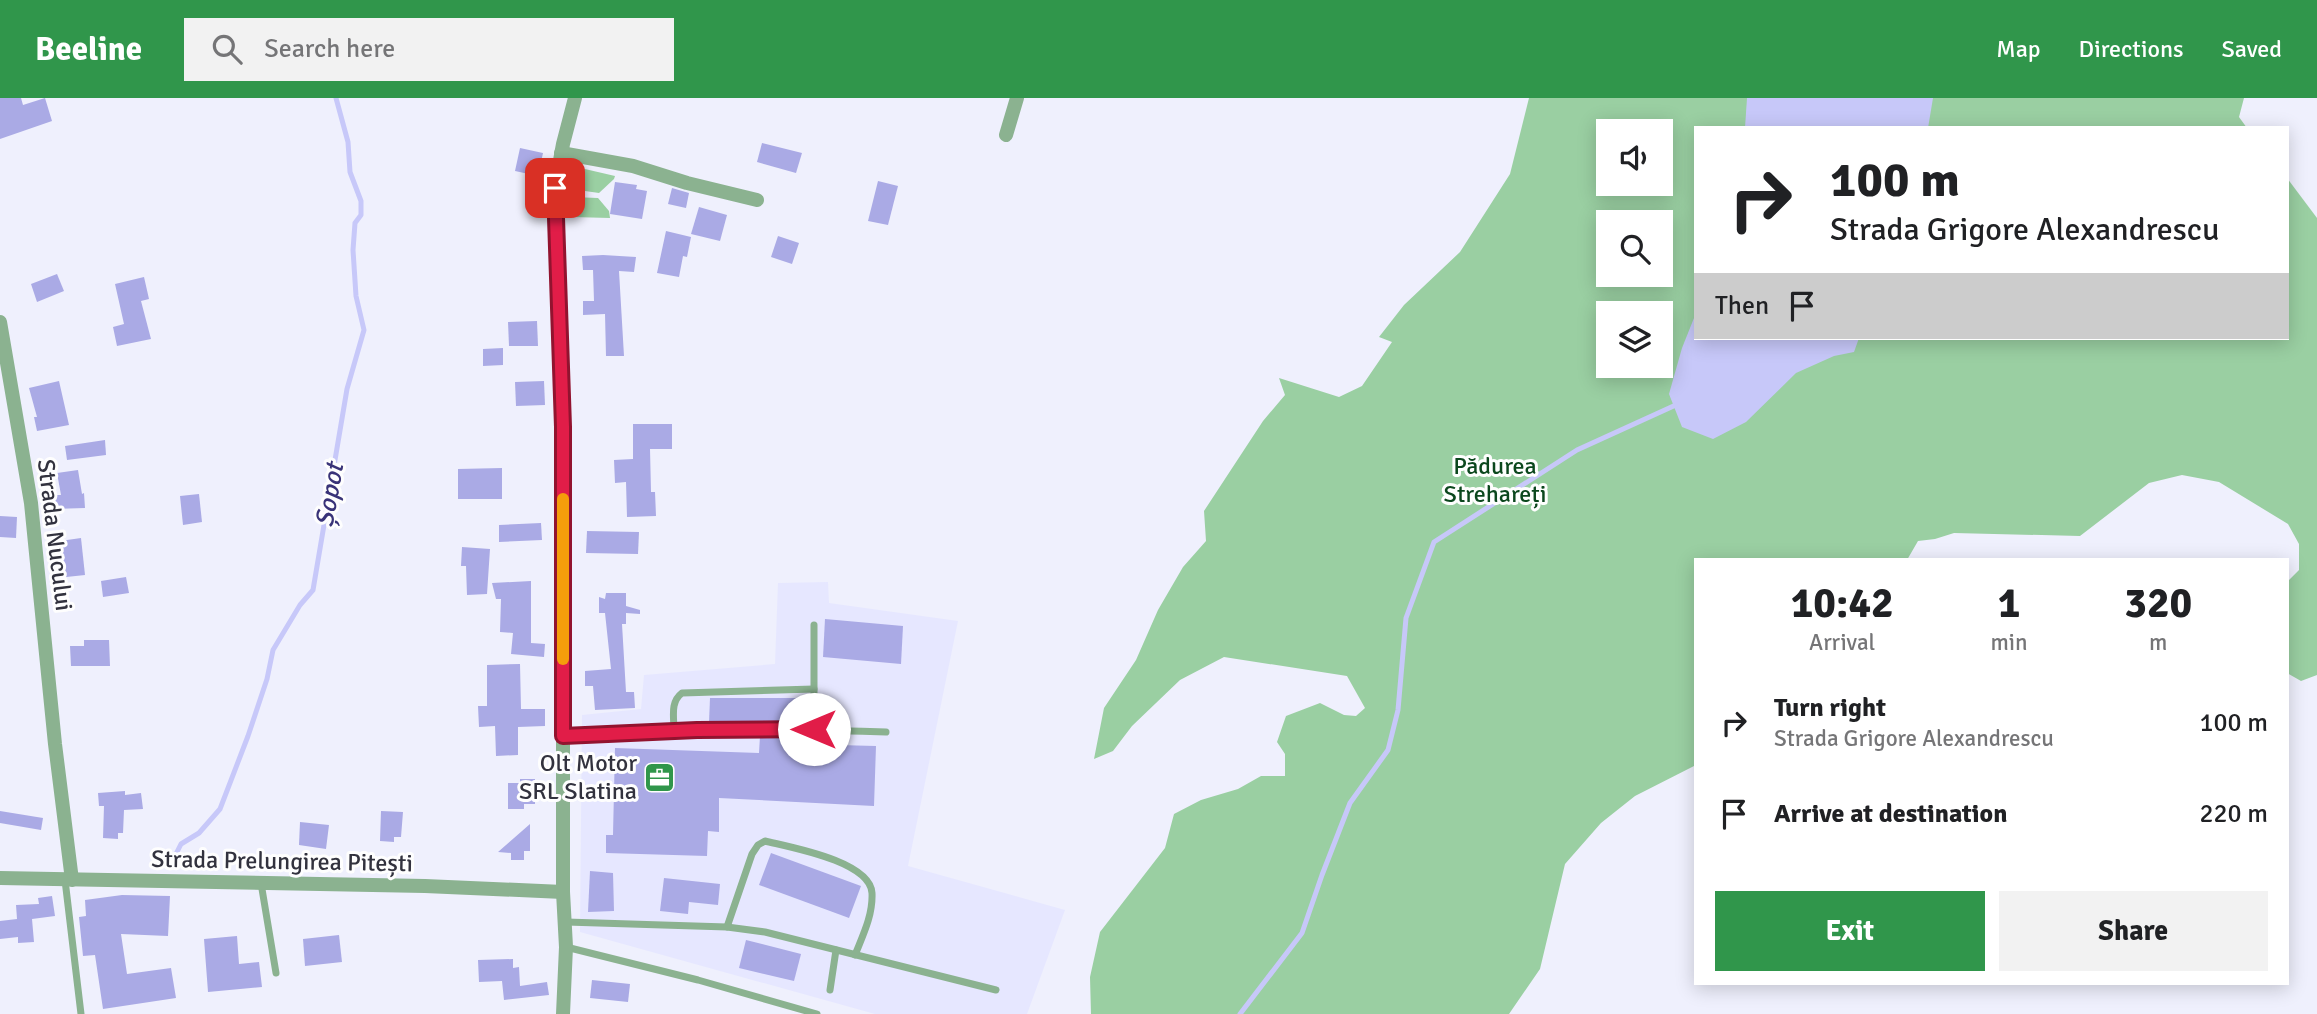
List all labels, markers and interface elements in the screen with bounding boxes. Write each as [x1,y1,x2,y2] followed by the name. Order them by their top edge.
[184,18,674,81] search box
[35,29,142,70] text: Beeline
[208,30,246,68] icon: search
[264,33,395,65] text: Search here
[1996,34,2041,64] text: Map
[2079,34,2184,64] text: Directions
[2222,34,2282,64] text: Saved
[1596,119,1673,378] map controls
[1596,119,1673,196] button: sound
[1830,150,1960,210] text: 100 m
[1715,154,1806,245] icon: right
[525,158,585,218] pin
[536,169,574,207] icon: arrive
[1596,210,1673,287] button: search
[1830,210,2219,249] text: Strada Grigore Alexandrescu
[1783,287,1821,325] icon: arrive
[1715,290,1769,322] text: Then
[1596,301,1673,378] button: layers
[1444,451,1546,509] park label: Pădurea Strehareți
[31,457,79,613] street label: Strada Nucului
[309,458,352,530] water label: Șopot
[1791,578,1894,629] text: 10:42
[1998,578,2020,629] text: 1
[2124,578,2192,629] text: 320
[1809,628,1875,657] text: Arrival
[1990,628,2028,657] text: min
[2149,628,2167,657] text: m
[777,692,851,766] position arrow
[1774,692,1886,724] text: Turn right
[1715,704,1753,742] icon: right
[2199,707,2268,739] text: 100 m
[1774,724,2054,753] text: Strada Grigore Alexandrescu
[519,748,637,806] place label: Olt Motor SRL Slatina
[643,760,677,794] office icon: Olt Motor SRL Slatina
[1715,795,1753,833] icon: arrive
[1774,798,2007,830] text: Arrive at destination
[2199,798,2268,830] text: 220 m
[151,844,413,878] street label: Strada Prelungirea Pitești
[1715,891,1985,971] button: Exit
[1999,891,2268,971] button: Share

